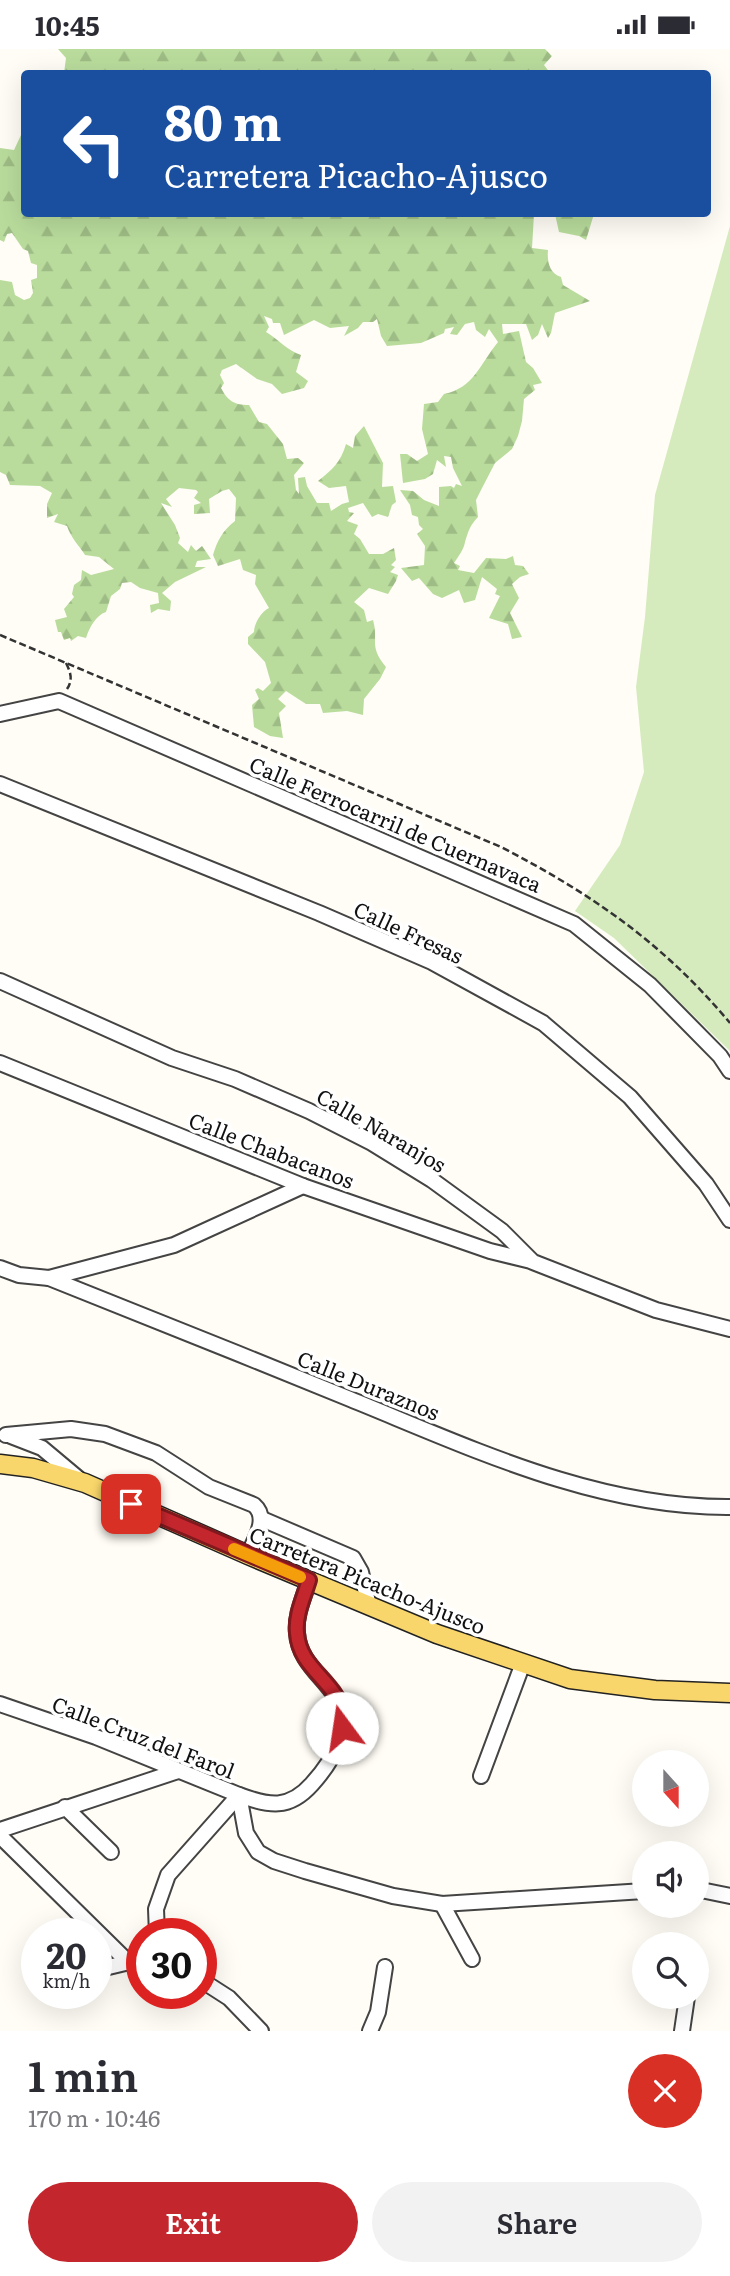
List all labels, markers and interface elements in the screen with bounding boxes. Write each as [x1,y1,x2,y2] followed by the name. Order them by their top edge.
[35,5,100,44] text: 10:45
[164,83,282,156] text: 80 m
[49,98,140,189] icon: left
[164,150,548,198] text: Carretera Picacho-Ajusco
[245,747,548,899] street label: Calle Ferrocarril de Cuernavaca
[349,892,469,970] street label: Calle Fresas
[311,1079,453,1179] street label: Calle Naranjos
[185,1103,359,1195] street label: Calle Chabacanos
[293,1341,445,1427] street label: Calle Duraznos
[101,1474,161,1534] pin
[112,1485,150,1523] icon: arrive
[245,1517,491,1641] street label: Carretera Picacho-Ajusco
[48,1687,240,1785] street label: Calle Cruz del Farol
[305,1691,379,1765] position arrow
[632,1750,709,1827] north arrow
[632,1750,709,2009] map controls
[632,1841,709,1918] button: sound
[126,1918,217,2009] speed limit sign: 30
[46,1928,87,1980] text: 20
[632,1932,709,2009] button: search
[43,1967,90,1994] text: km/h
[28,2043,138,2105] text: 1 min
[628,2054,702,2128] button: close
[28,2100,160,2134] text: 170 m · 10:46
[28,2182,358,2262] button: Exit
[372,2182,702,2262] button: Share

